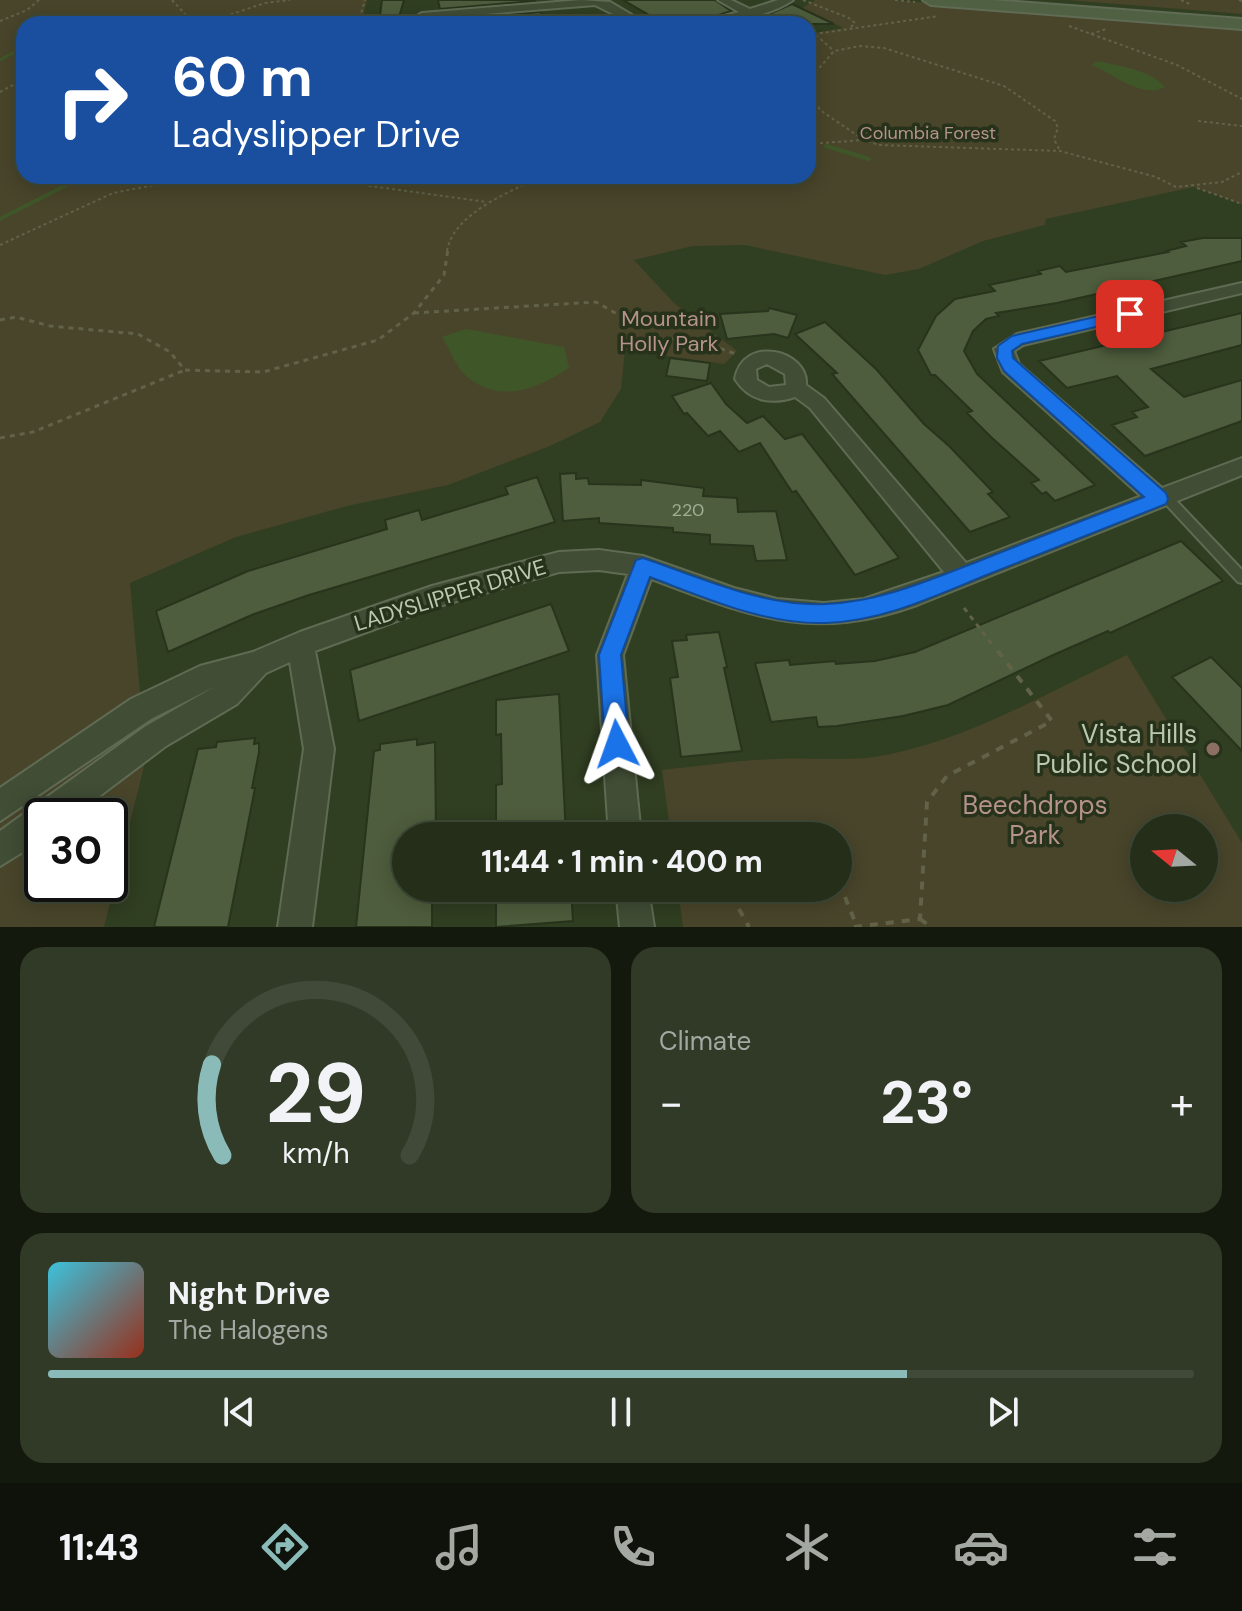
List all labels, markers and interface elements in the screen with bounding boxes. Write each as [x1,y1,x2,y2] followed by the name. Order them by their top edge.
[172,40,313,113] text: 60 m
[40,48,144,152] icon: right
[172,111,461,158] text: Ladyslipper Drive
[860,121,996,145] park label: Columbia Forest
[1096,280,1164,348] pin
[1108,292,1152,336] icon: arrive
[619,304,719,358] park label: Mountain Holly Park
[672,498,704,522] house number: 220
[351,552,549,638] street label: LADYSLIPPER DRIVE
[575,702,659,786] position arrow
[1035,717,1197,781] place label: Vista Hills Public School
[1204,740,1222,758] marker: Vista Hills Public School
[962,788,1108,852] park label: Beechdrops Park
[24,798,128,902] speed limit sign: 30
[1130,814,1218,902] north arrow
[1130,814,1218,902] map controls
[481,842,763,881] text: 11:44 · 1 min · 400 m
[659,1024,751,1058] text: Climate
[265,1039,366,1148] text: 29
[880,1063,973,1142] text: 23°
[659,1074,683,1132] text: −
[1170,1074,1194,1132] text: +
[282,1135,349,1172] text: km/h
[168,1274,331,1313] text: Night Drive
[168,1313,328,1347] text: The Halogens
[217,1390,261,1434] icon: previous
[599,1390,643,1434] icon: pause
[981,1390,1025,1434] icon: next
[257,1519,313,1575] icon: directions
[431,1519,487,1575] icon: music
[605,1519,661,1575] icon: phone
[779,1519,835,1575] icon: climate
[953,1519,1009,1575] icon: car
[1127,1519,1183,1575] icon: filters
[59,1524,139,1571] text: 11:43

